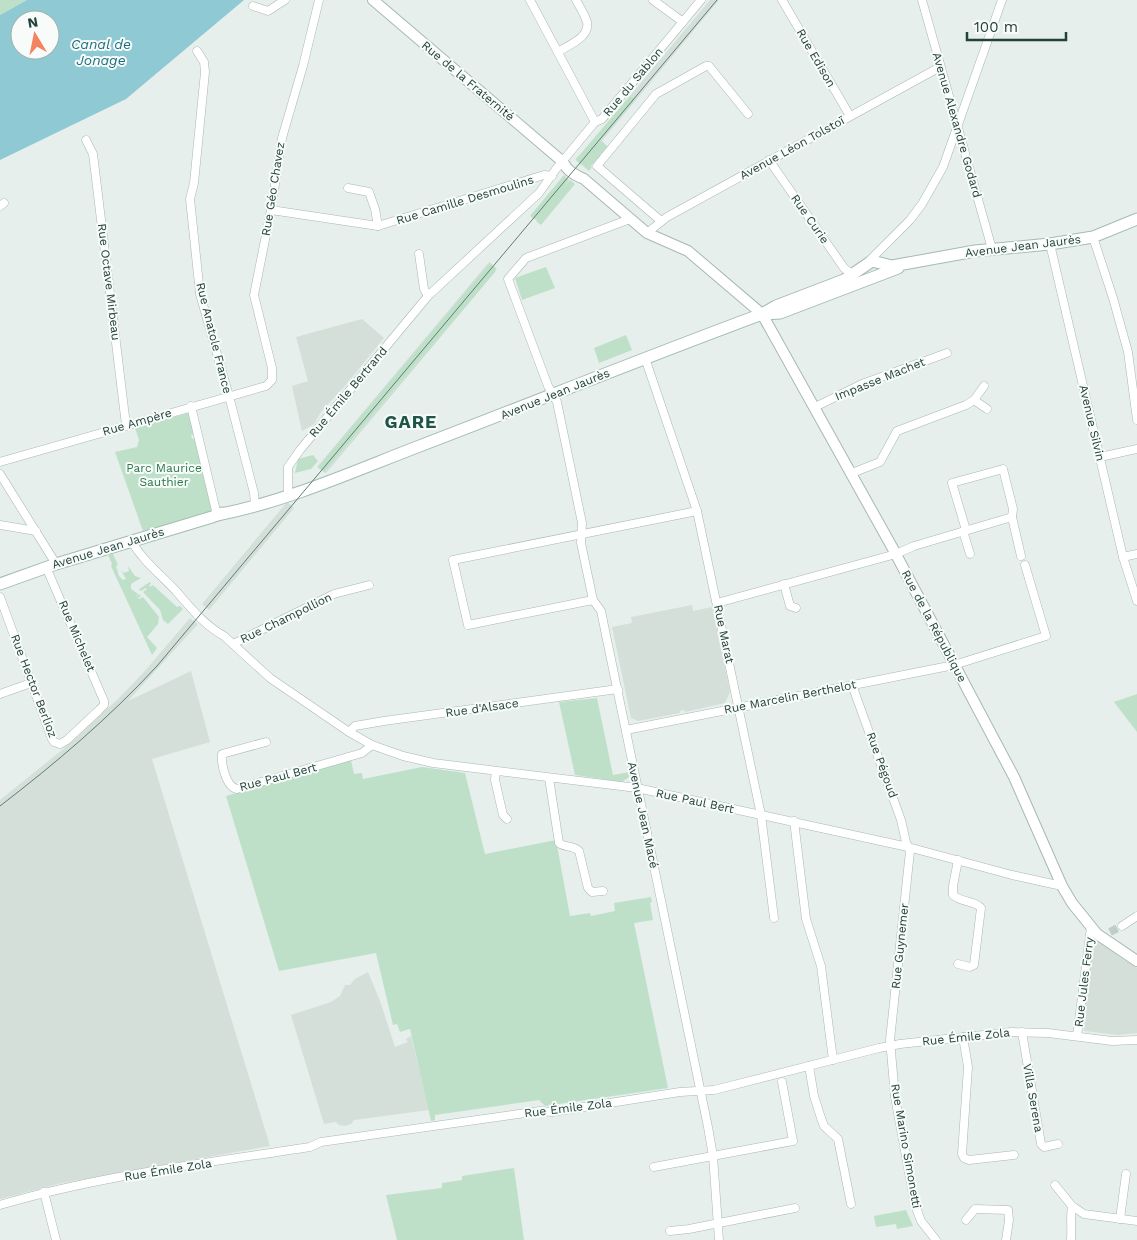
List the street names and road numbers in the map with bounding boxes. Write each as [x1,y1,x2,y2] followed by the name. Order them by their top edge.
[794,26,838,90] street label: Rue Edison
[419,38,517,124] street label: Rue de la Fraternité
[600,45,666,119] street label: Rue du Sablon
[930,51,984,199] street label: Avenue Alexandre Godard
[737,113,847,183] street label: Avenue Léon Tolstoï
[259,141,287,237] street label: Rue Géo Chavez
[395,172,535,228] street label: Rue Camille Desmoulins
[788,192,832,246] street label: Rue Curie
[95,223,123,341] street label: Rue Octave Mirbeau
[964,232,1082,260] street label: Avenue Jean Jaurès
[193,281,235,395] street label: Rue Anatole France
[306,344,390,440] street label: Rue Émile Bertrand
[833,355,927,403] street label: Impasse Machet
[498,366,612,422] street label: Avenue Jean Jaurès
[1076,384,1108,462] street label: Avenue Silvin
[101,405,173,439] street label: Rue Ampère
[50,524,166,572] street label: Avenue Jean Jaurès
[898,568,970,685] street label: Rue de la République
[238,590,334,646] street label: Rue Champollion
[56,598,98,674] street label: Rue Michelet
[711,603,737,665] street label: Rue Marat
[8,632,60,740] street label: Rue Hector Berlioz
[723,677,857,717] street label: Rue Marcelin Berthelot
[445,696,520,720] street label: Rue d'Alsace
[864,730,900,800] street label: Rue Pégoud
[238,760,318,794] street label: Rue Paul Bert
[625,760,661,870] street label: Avenue Jean Macé
[655,786,735,816] street label: Rue Paul Bert
[889,902,911,990] street label: Rue Guynemer
[1072,935,1097,1028] street label: Rue Jules Ferry
[921,1025,1011,1049] street label: Rue Émile Zola
[1020,1063,1046,1134] street label: Villa Serena
[888,1083,924,1209] street label: Rue Marino Simonetti
[523,1096,613,1120] street label: Rue Émile Zola
[123,1156,213,1184] street label: Rue Émile Zola

